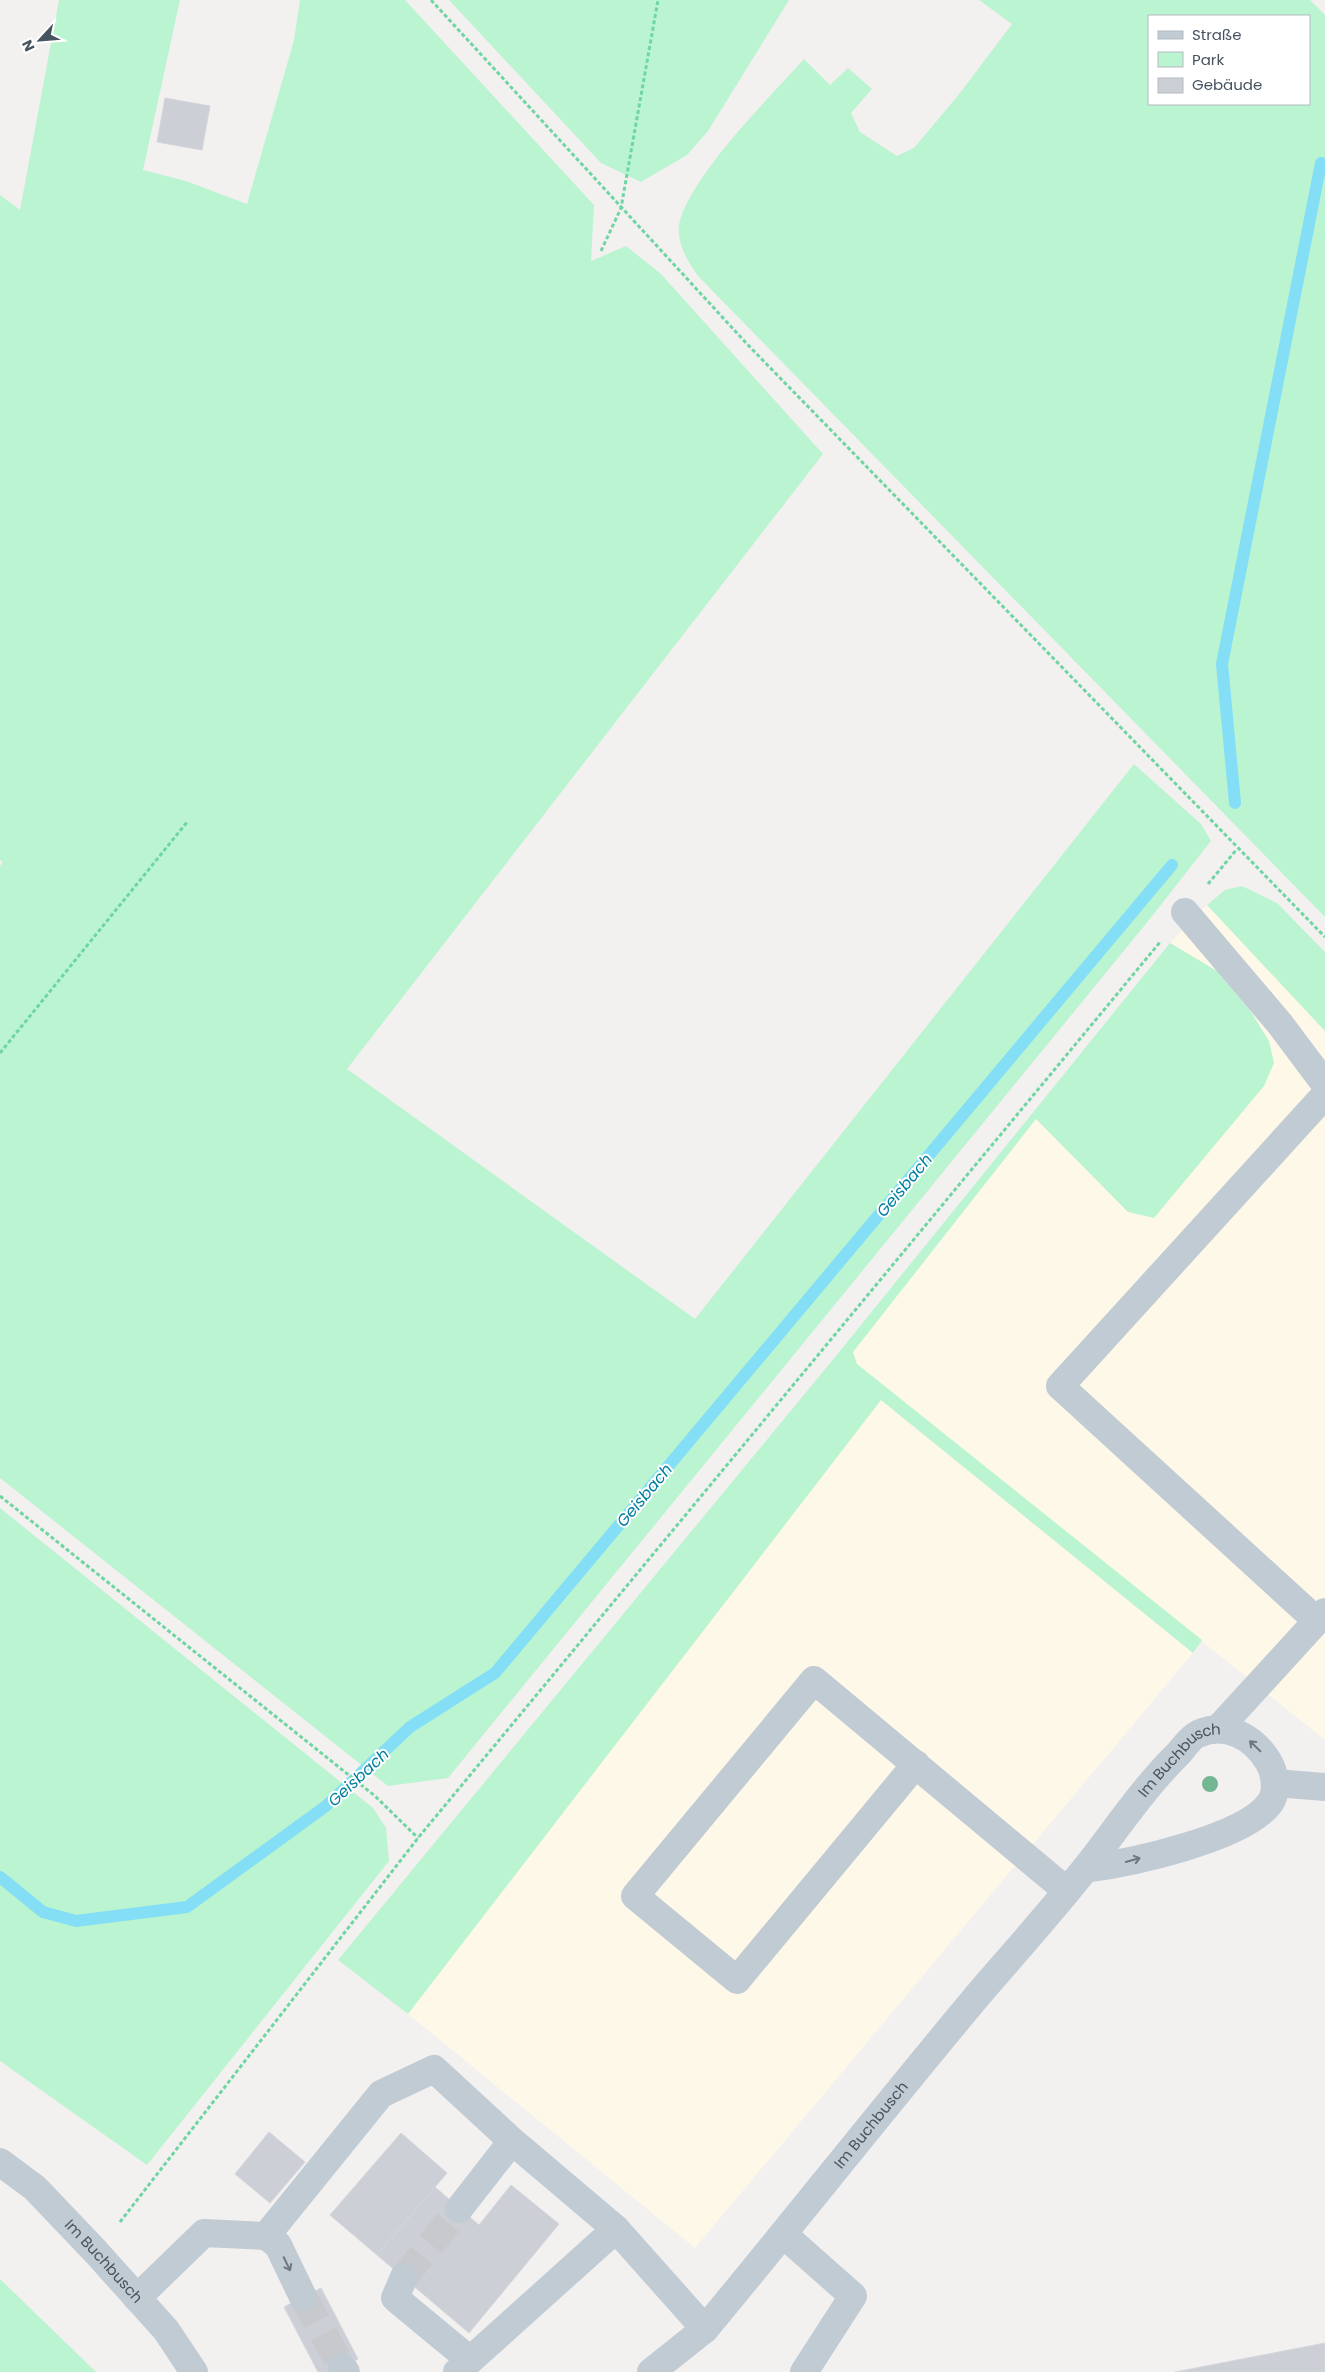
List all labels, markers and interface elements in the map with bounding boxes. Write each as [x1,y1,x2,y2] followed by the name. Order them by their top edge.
[15,15,65,65] north arrow
[1148,15,1310,105] legend
[1192,24,1242,45] text: Straße
[17,37,40,55] text: N
[1192,49,1224,70] text: Park
[1192,74,1262,95] text: Gebäude
[871,1149,938,1222] water label: Geisbach
[611,1459,678,1532] water label: Geisbach
[1133,1718,1221,1801] street label: Im Buchbusch
[1249,1740,1261,1752] one-way arrow
[323,1743,394,1812] water label: Geisbach
[1125,1854,1141,1864] one-way arrow
[829,2077,913,2173] street label: Im Buchbusch
[60,2214,148,2307] street label: Im Buchbusch
[282,2257,292,2272] one-way arrow

